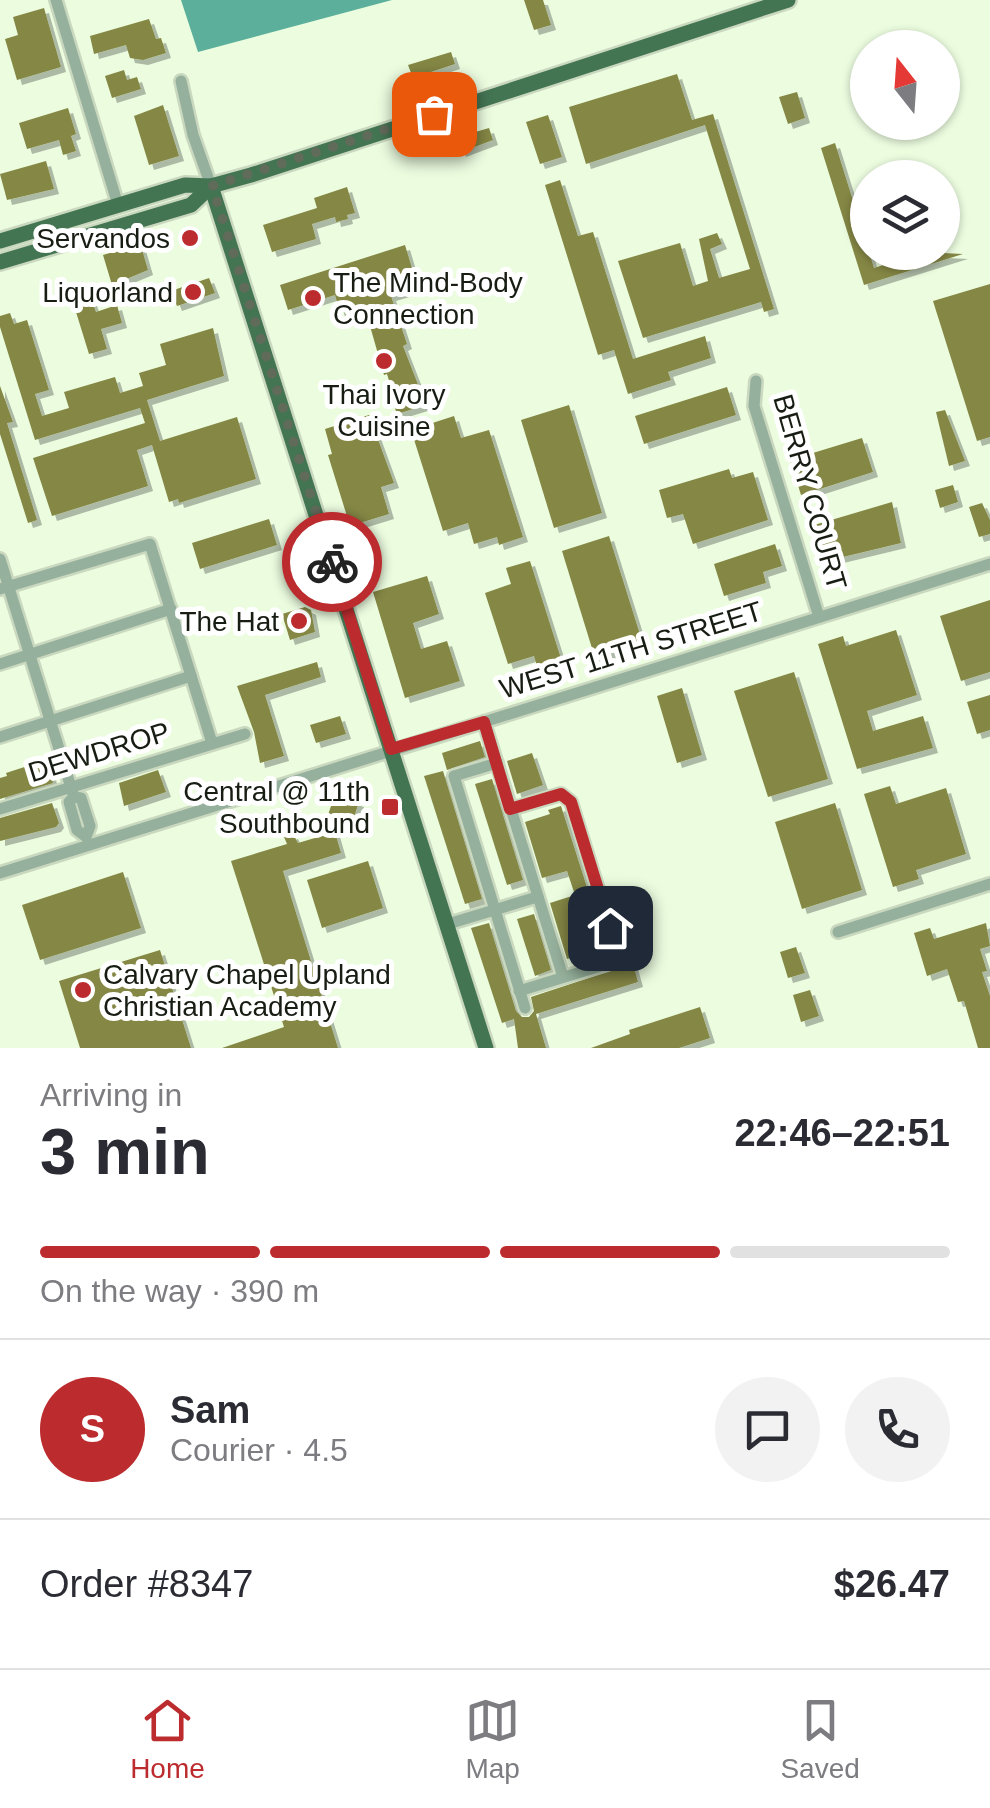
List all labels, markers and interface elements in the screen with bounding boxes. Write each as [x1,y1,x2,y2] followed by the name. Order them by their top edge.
[850,30,960,140] north arrow
[850,30,960,270] map controls
[392,72,477,157] pin
[407,87,462,142] icon: bag
[850,160,960,270] button: layers
[36,223,170,254] place label: Servandos
[179,227,201,249] marker: Servandos
[333,267,523,330] place label: The Mind-Body Connection
[42,277,173,308] place label: Liquorland
[182,281,204,303] marker: Liquorland
[302,287,324,309] marker: The Mind-Body Connection
[373,350,395,372] marker: Thai Ivory Cuisine
[323,379,445,442] place label: Thai Ivory Cuisine
[767,391,853,593] street label: BERRY COURT
[282,512,382,612] courier
[305,535,360,590] icon: bike
[496,595,766,705] street label: WEST 11TH STREET
[179,606,279,637] place label: The Hat
[288,610,310,632] marker: The Hat
[25,716,173,788] street label: DEWDROP
[183,776,370,839] place label: Central @ 11th Southbound
[379,796,401,818] marker: Central @ 11th Southbound
[568,886,653,971] pin
[583,901,638,956] icon: home
[103,959,391,1022] place label: Calvary Chapel Upland Christian Academy
[72,979,94,1001] marker: Calvary Chapel Upland Christian Academy
[40,1077,182,1113] text: Arriving in
[734,1112,950,1154] text: 22:46–22:51
[40,1115,210,1188] text: 3 min
[40,1273,319,1309] text: On the way · 390 m
[715,1377,820,1482] button: chat
[845,1377,950,1482] button: phone
[170,1389,250,1431] text: Sam
[80,1408,105,1450] text: S
[170,1432,348,1468] text: Courier · 4.5
[40,1563,253,1605] text: Order #8347
[834,1563,950,1605] text: $26.47
[130,1693,205,1785] tab: Home
[465,1693,520,1785] tab: Map
[780,1693,860,1785] tab: Saved

